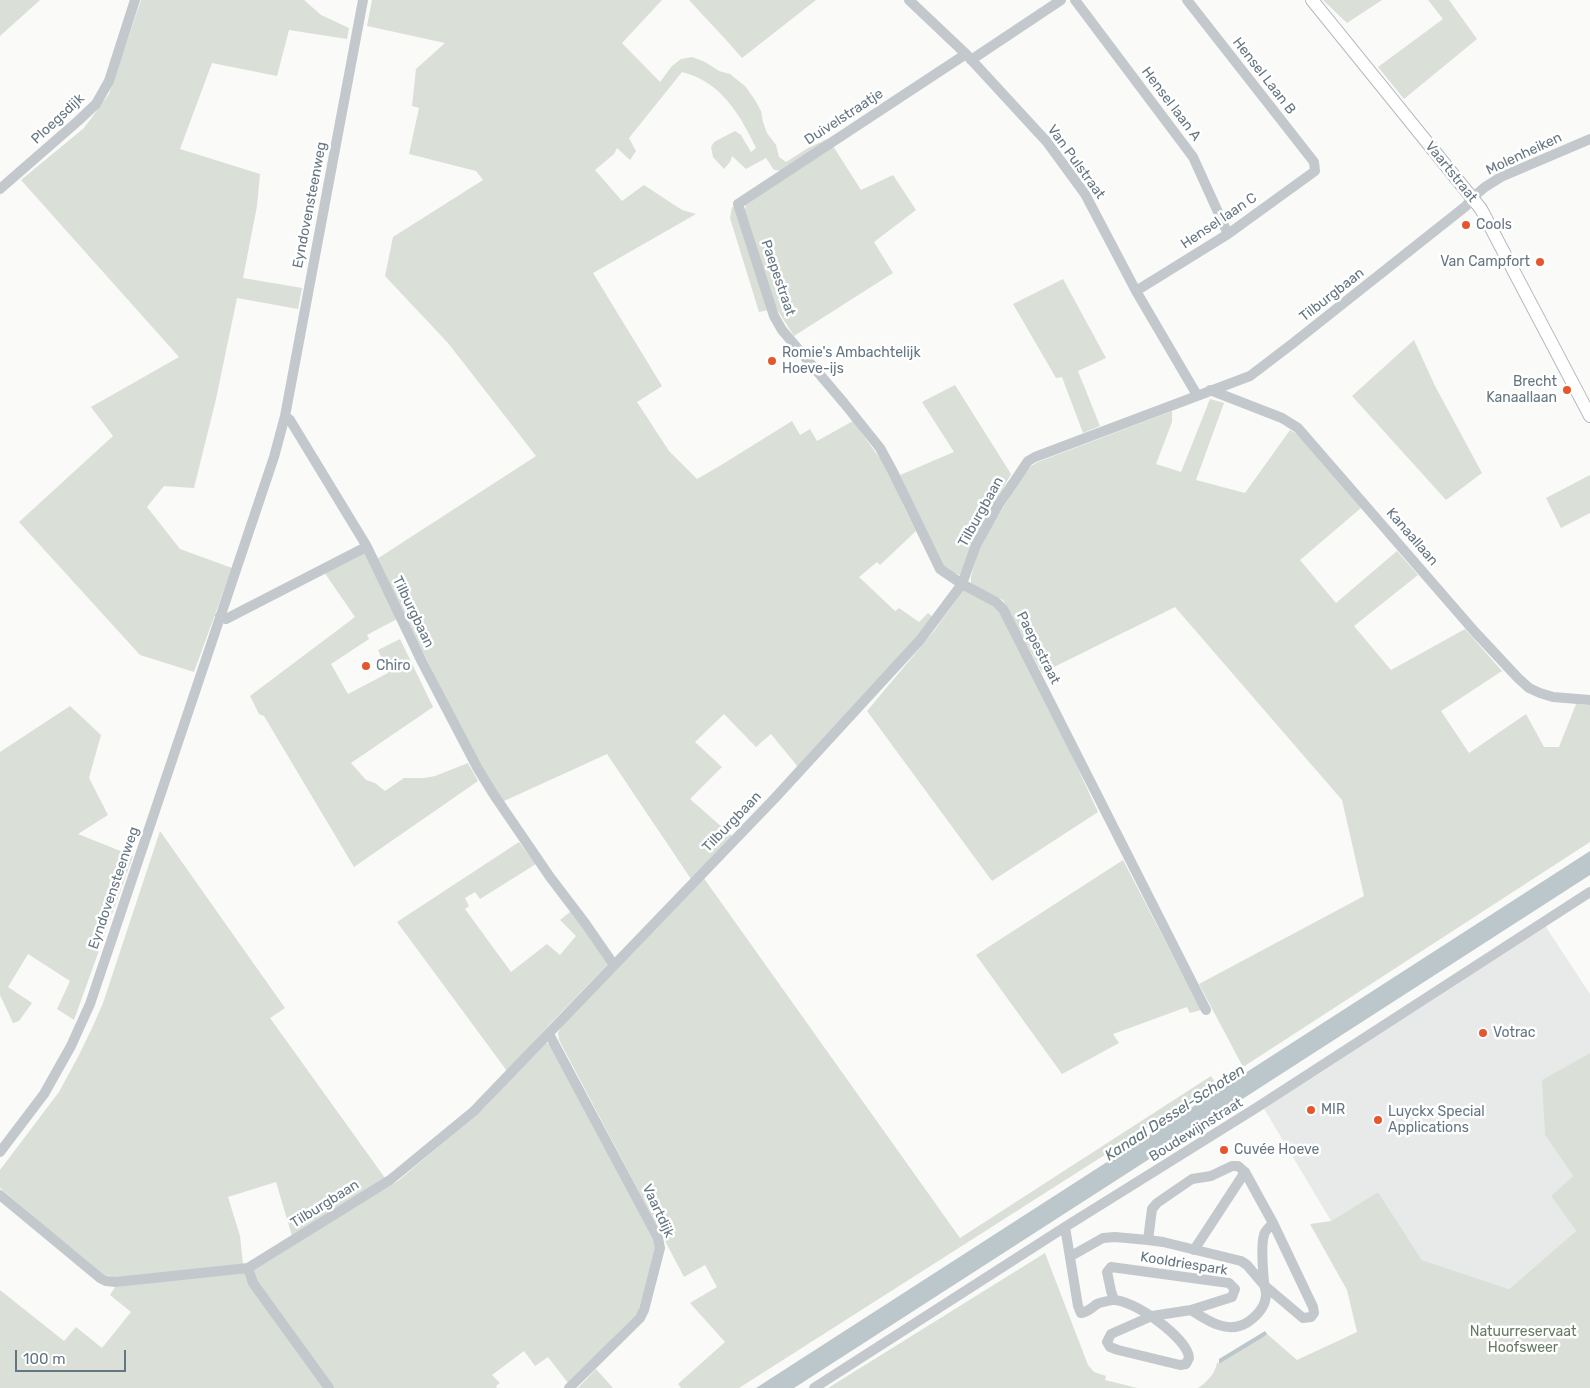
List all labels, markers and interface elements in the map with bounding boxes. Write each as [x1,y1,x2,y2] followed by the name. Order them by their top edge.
[1229,34,1299,118] street label: Hensel Laan B
[1138,64,1204,144] street label: Hensel laan A
[802,85,886,149] street label: Duivelstraatje
[28,90,88,148] street label: Ploegsdijk
[1043,122,1109,202] street label: Van Pulstraat
[1483,129,1565,179] street label: Molenheiken
[1421,138,1481,206] street label: Vaartstraat
[290,140,330,270] street label: Eyndovensteenweg
[1178,189,1260,253] street label: Hensel laan C
[1476,217,1512,233] place label: Cools
[1460,219,1472,231] marker: Cools
[757,238,799,318] street label: Paepestraat
[1440,254,1530,270] place label: Van Campfort
[1534,256,1546,268] marker: Van Campfort
[1296,265,1368,325] street label: Tilburgbaan
[782,345,921,378] place label: Romie's Ambachtelijk Hoeve-ijs
[766,355,778,367] marker: Romie's Ambachtelijk Hoeve-ijs
[1486,374,1557,407] place label: Brecht Kanaallaan
[1561,384,1573,396] marker: Brecht Kanaallaan
[955,474,1007,550] street label: Tilburgbaan
[1382,505,1442,569] street label: Kanaallaan
[388,574,438,650] street label: Tilburgbaan
[1013,609,1063,687] street label: Paepestraat
[376,658,410,674] place label: Chiro
[360,660,372,672] marker: Chiro
[699,788,765,856] street label: Tilburgbaan
[85,825,143,951] street label: Eyndovensteenweg
[1493,1025,1536,1041] place label: Votrac
[1477,1027,1489,1039] marker: Votrac
[1102,1061,1248,1165] water label: Kanaal Dessel-Schoten
[1146,1094,1246,1166] street label: Boudewijnstraat
[1321,1102,1345,1118] place label: MIR
[1305,1104,1317,1116] marker: MIR
[1388,1104,1485,1136] place label: Luyckx Special Applications
[1372,1114,1384,1126] marker: Luyckx Special Applications
[1234,1142,1319,1158] place label: Cuvée Hoeve
[1218,1144,1230,1156] marker: Cuvée Hoeve
[288,1176,362,1232] street label: Tilburgbaan
[638,1182,678,1240] street label: Vaartdijk
[1139,1249,1229,1279] street label: Kooldriespark
[1470,1324,1576,1356] park label: Natuurreservaat Hoofsweer
[18,1340,129,1372] scale bar
[23,1350,65,1368] text: 100 m

